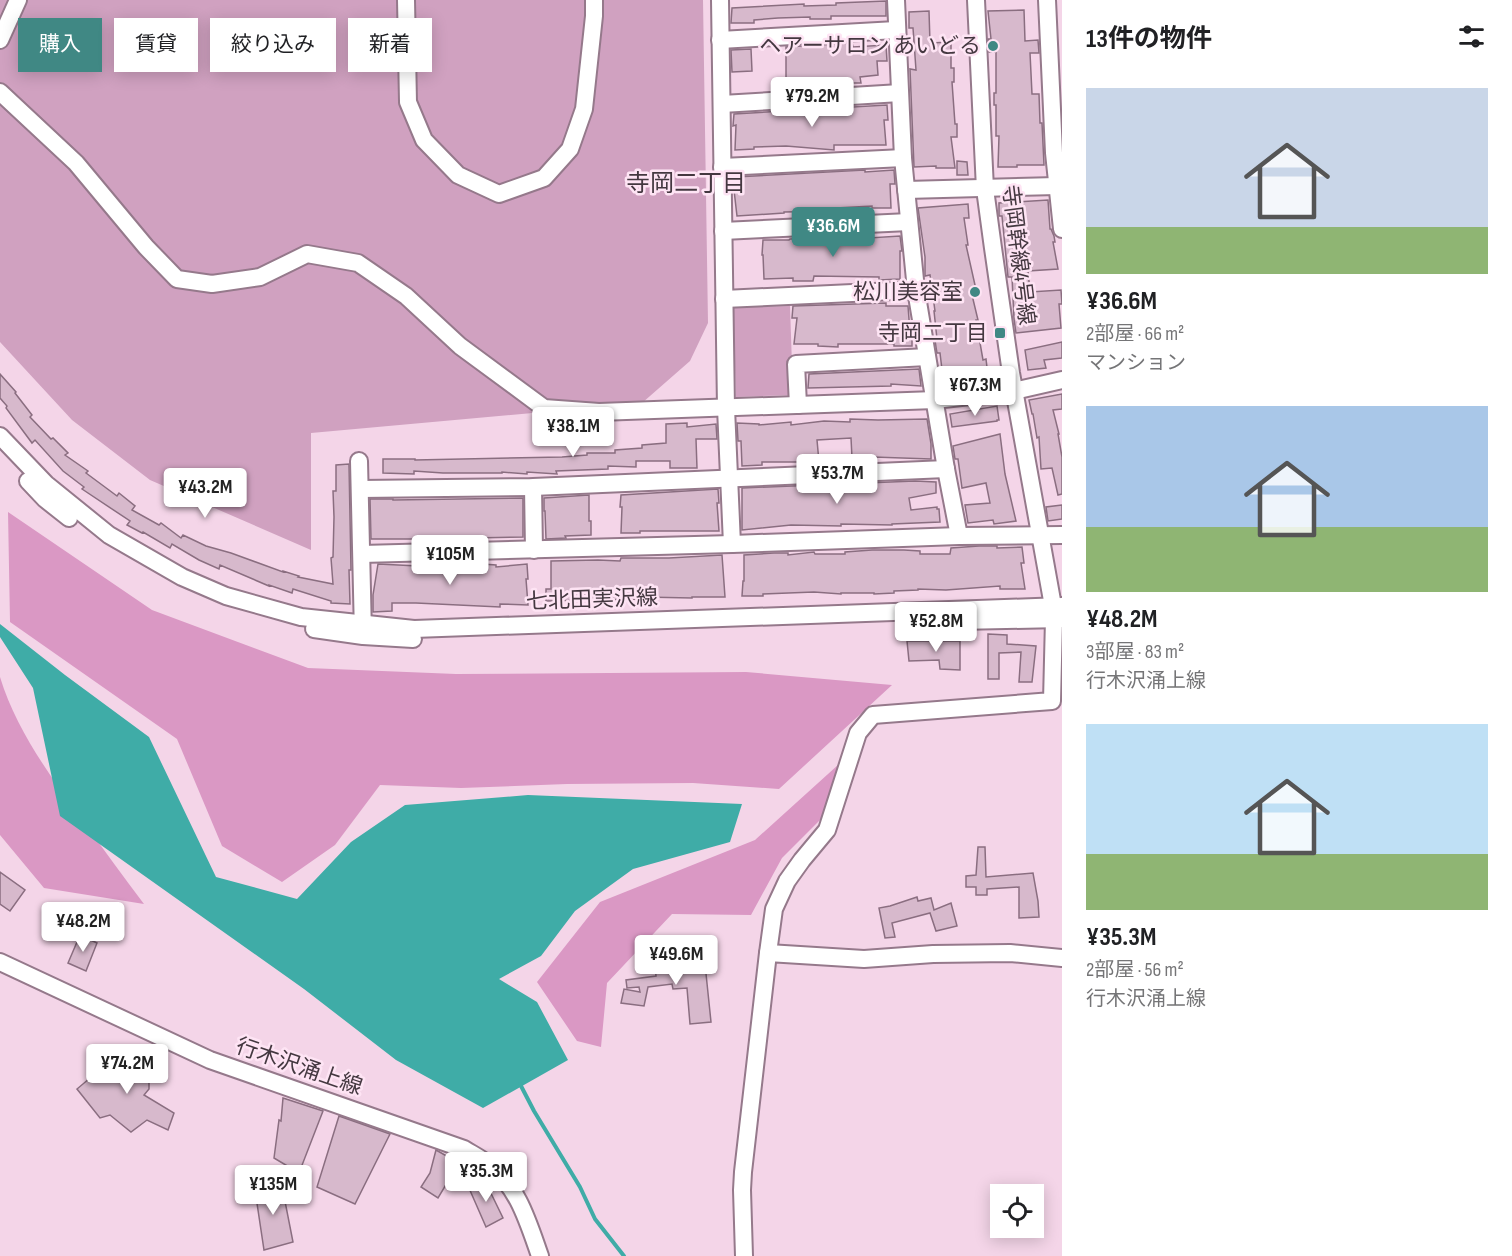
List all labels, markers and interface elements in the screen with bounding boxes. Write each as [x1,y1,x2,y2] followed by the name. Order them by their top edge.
[18,18,102,72] chip: 購入
[114,18,198,72] chip: 賃貸
[210,18,336,72] chip: 絞り込み
[348,18,432,72] chip: 新着
[1455,20,1488,53] icon: filters
[1086,24,1212,55] text: 13件の物件
[759,33,981,60] place label: ヘアーサロン あいどる
[986,39,1000,53] marker: ヘアーサロン あいどる
[763,77,861,128] pin: ¥79.2M
[785,84,839,108] text: ¥79.2M
[1233,127,1341,235] icon: home
[626,169,746,198] district label: 寺岡二丁目
[996,183,1040,327] street label: 寺岡幹線4号線
[784,207,882,258] pin: ¥36.6M
[806,214,860,238] text: ¥36.6M
[853,279,963,306] place label: 松川美容室
[968,285,982,299] marker: 松川美容室
[1086,286,1157,317] text: ¥36.6M
[878,320,988,347] place label: 寺岡二丁目
[1086,322,1184,346] text: 2部屋 · 66 m²
[993,326,1007,340] marker: 寺岡二丁目
[1086,351,1186,375] text: マンション
[926,366,1024,417] pin: ¥67.3M
[949,373,1001,397] text: ¥67.3M
[524,407,622,458] pin: ¥38.1M
[546,414,600,438] text: ¥38.1M
[1233,445,1341,553] icon: home
[788,454,886,505] pin: ¥53.7M
[810,461,864,485] text: ¥53.7M
[156,468,254,519] pin: ¥43.2M
[178,475,232,499] text: ¥43.2M
[408,535,492,586] pin: ¥105M
[425,542,475,566] text: ¥105M
[526,584,658,616] street label: 七北田実沢線
[887,602,985,653] pin: ¥52.8M
[1086,604,1158,635] text: ¥48.2M
[909,609,963,633] text: ¥52.8M
[1086,640,1184,664] text: 3部屋 · 83 m²
[1086,669,1206,693] text: 行木沢涌上線
[1233,763,1341,871] icon: home
[34,902,132,953] pin: ¥48.2M
[55,909,111,933] text: ¥48.2M
[1086,922,1156,953] text: ¥35.3M
[627,935,725,986] pin: ¥49.6M
[649,942,703,966] text: ¥49.6M
[1086,958,1184,982] text: 2部屋 · 56 m²
[1086,987,1206,1011] text: 行木沢涌上線
[232,1033,366,1101] street label: 行木沢涌上線
[78,1044,176,1095] pin: ¥74.2M
[100,1051,154,1075] text: ¥74.2M
[437,1152,535,1203] pin: ¥35.3M
[459,1159,513,1183] text: ¥35.3M
[231,1165,315,1216] pin: ¥135M
[249,1172,297,1196] text: ¥135M
[990,1184,1044,1238] map controls
[990,1184,1044,1238] button: locate

